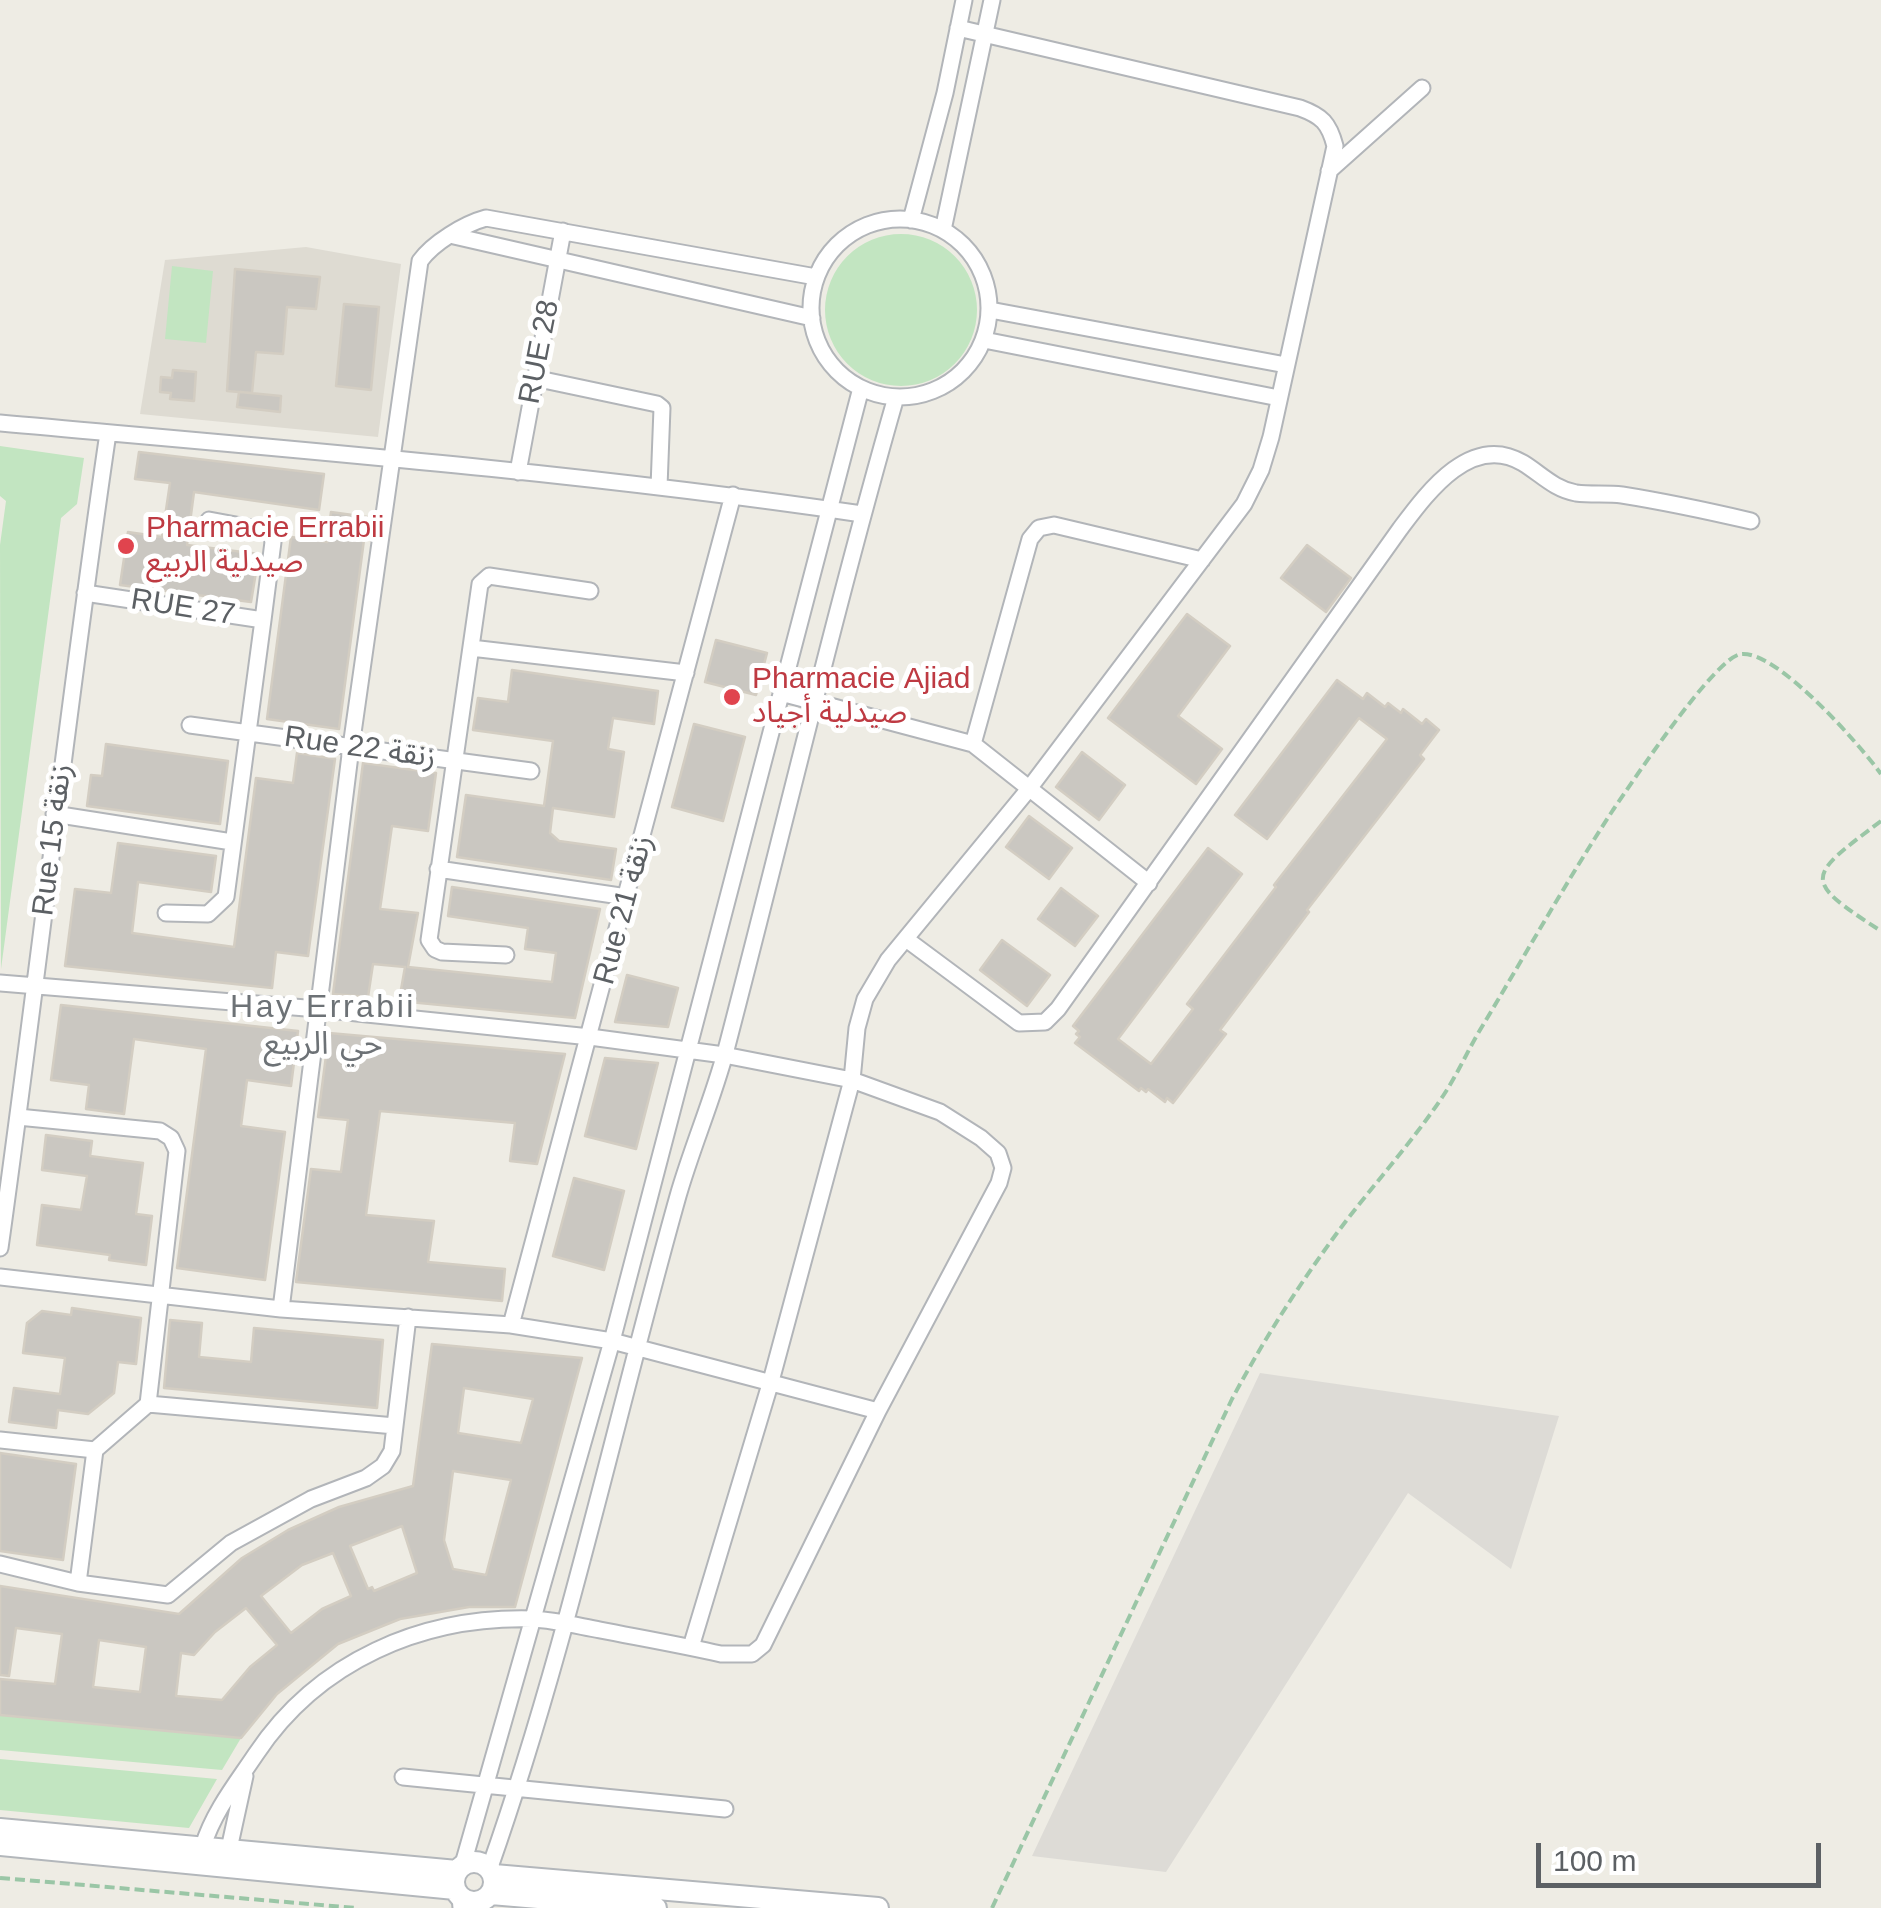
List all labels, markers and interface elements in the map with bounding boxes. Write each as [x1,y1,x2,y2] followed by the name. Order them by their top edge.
[512,297,568,407] street label: RUE 28
[146,511,384,582] place label: Pharmacie Errabii صيدلية الربيع
[115,535,137,557] marker: Pharmacie Errabii صيدلية الربيع
[128,582,238,634] street label: RUE 27
[752,662,970,732] place label: Pharmacie Ajiad صيدلية أجياد
[721,686,743,708] marker: Pharmacie Ajiad صيدلية أجياد
[282,720,438,776] street label: Rue 22 زنقة
[26,762,80,918] street label: Rue 15 زنقة
[587,832,661,988] street label: Rue 21 زنقة
[230,989,416,1064] district label: Hay Errabii حي الربيع
[1541,1823,1826,1885] scale bar
[1553,1844,1636,1877] text: 100 m

